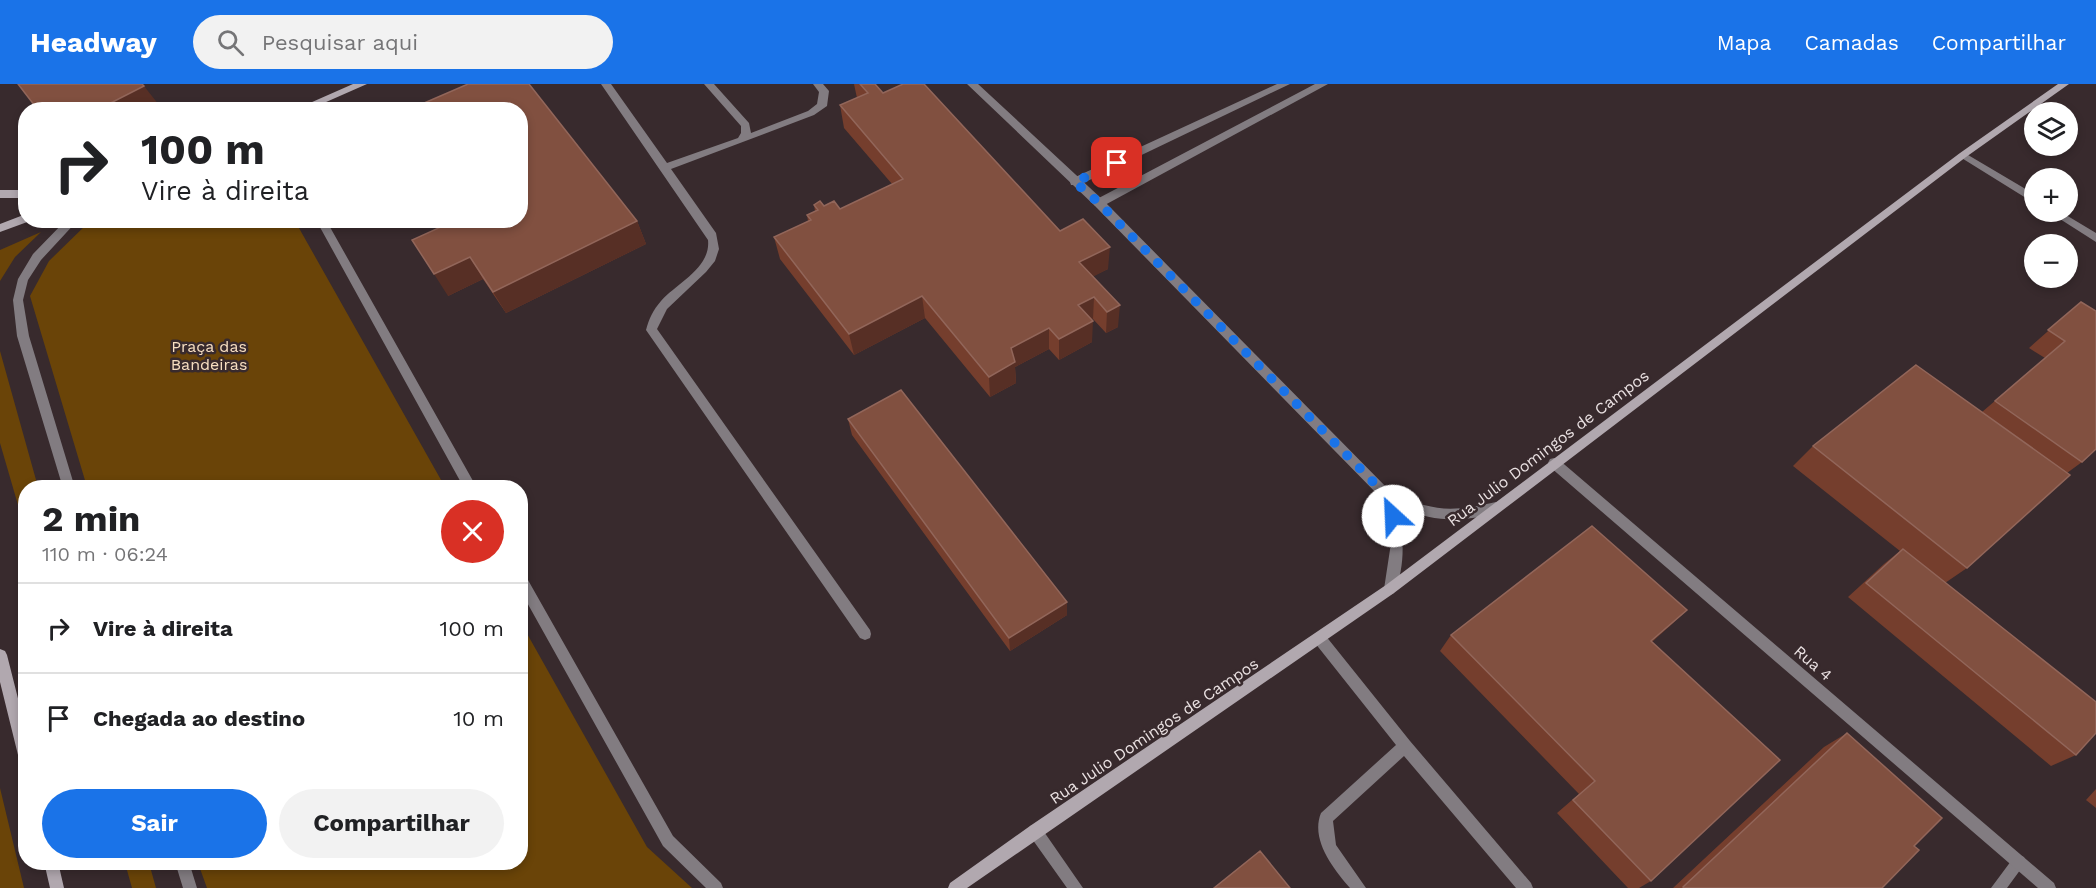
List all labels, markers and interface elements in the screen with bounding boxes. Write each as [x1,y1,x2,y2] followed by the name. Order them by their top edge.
[193,15,613,69] search box
[30,26,157,59] text: Headway
[214,26,247,59] icon: search
[262,30,418,55] text: Pesquisar aqui
[1717,30,1771,55] text: Mapa
[1804,30,1899,55] text: Camadas
[1932,30,2066,55] text: Compartilhar
[2024,102,2078,288] map controls
[2024,102,2078,156] button: layers
[141,125,265,174] text: 100 m
[42,126,120,204] icon: right
[1091,137,1142,188] pin
[1100,146,1133,179] icon: arrive
[2024,168,2078,222] button: +
[141,175,309,207] text: Vire à direita
[2024,234,2078,288] button: −
[171,337,247,374] park label: Praça das Bandeiras
[1443,366,1653,530] street label: Rua Julio Domingos de Campos
[1361,484,1425,548] position arrow
[42,498,140,540] text: 2 min
[441,500,504,563] button: close
[42,542,168,566] text: 110 m · 06:24
[42,612,75,645] icon: right
[93,616,233,641] text: Vire à direita
[440,616,504,641] text: 100 m
[1790,641,1836,685] street label: Rua 4
[1046,654,1262,808] street label: Rua Julio Domingos de Campos
[42,702,75,735] icon: arrive
[93,706,305,731] text: Chegada ao destino
[453,706,504,731] text: 10 m
[42,789,267,858] button: Sair
[279,789,504,858] button: Compartilhar

